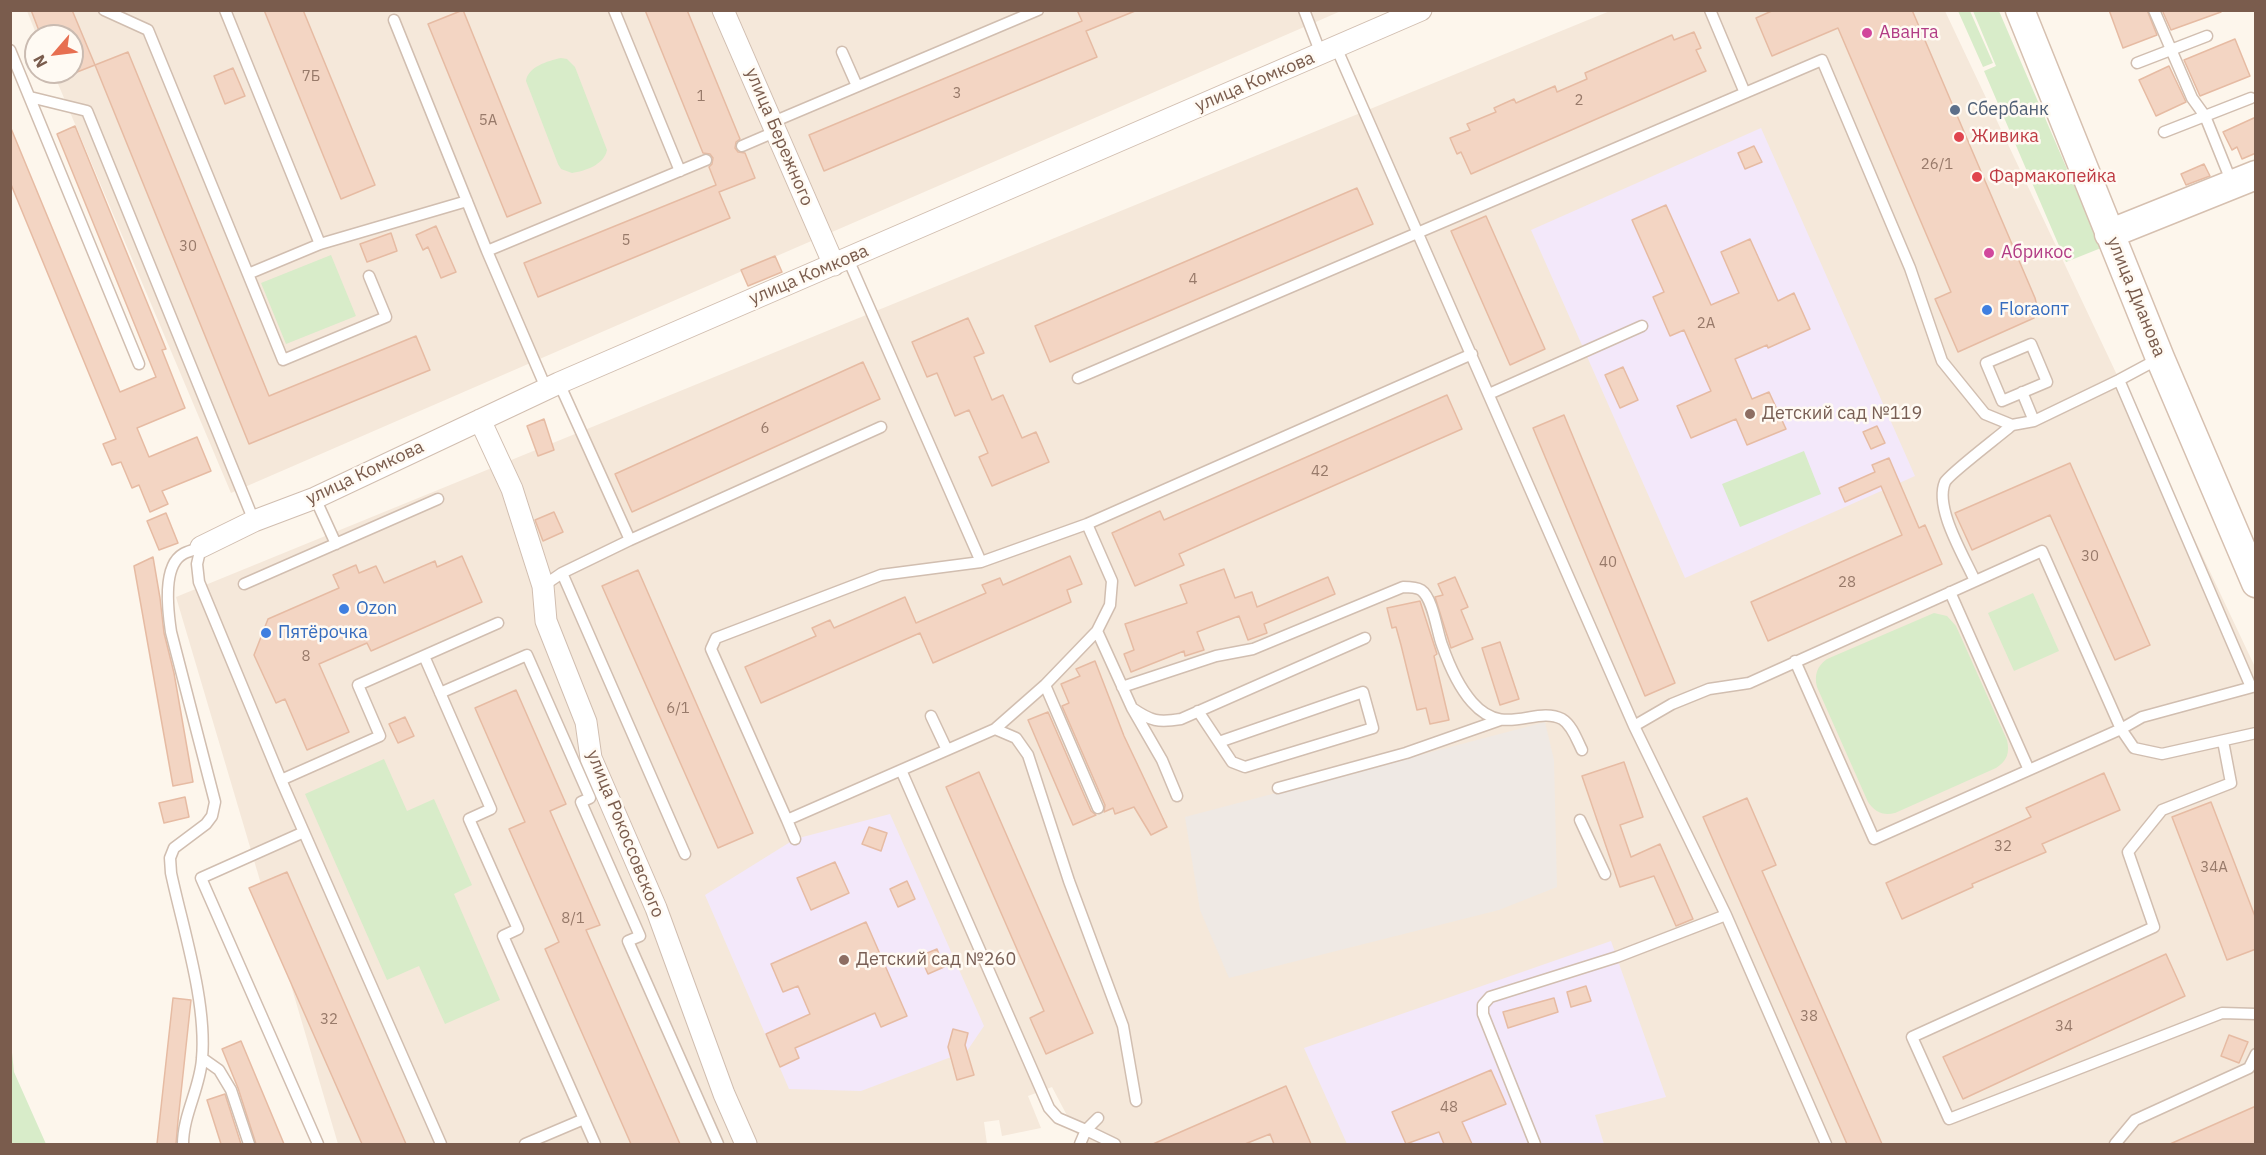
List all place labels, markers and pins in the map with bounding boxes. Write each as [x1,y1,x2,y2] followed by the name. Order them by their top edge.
[1879,22,1939,44] place label: Аванта
[1860,26,1874,40] marker: Аванта
[1967,99,2049,121] place label: Сбербанк
[1948,103,1962,117] marker: Сбербанк
[1971,126,2039,148] place label: Живика
[1952,130,1966,144] marker: Живика
[1989,166,2116,188] place label: Фармакопейка
[1970,170,1984,184] marker: Фармакопейка
[2001,242,2072,264] place label: Абрикос
[1982,246,1996,260] marker: Абрикос
[1999,299,2069,321] place label: Floraопт
[1980,303,1994,317] marker: Floraопт
[1762,403,1922,425] place label: Детский сад №119
[1743,407,1757,421] marker: Детский сад №119
[356,598,397,620] place label: Ozon
[337,602,351,616] marker: Ozon
[278,622,368,644] place label: Пятёрочка
[259,626,273,640] marker: Пятёрочка
[856,949,1016,971] place label: Детский сад №260
[837,953,851,967] marker: Детский сад №260

